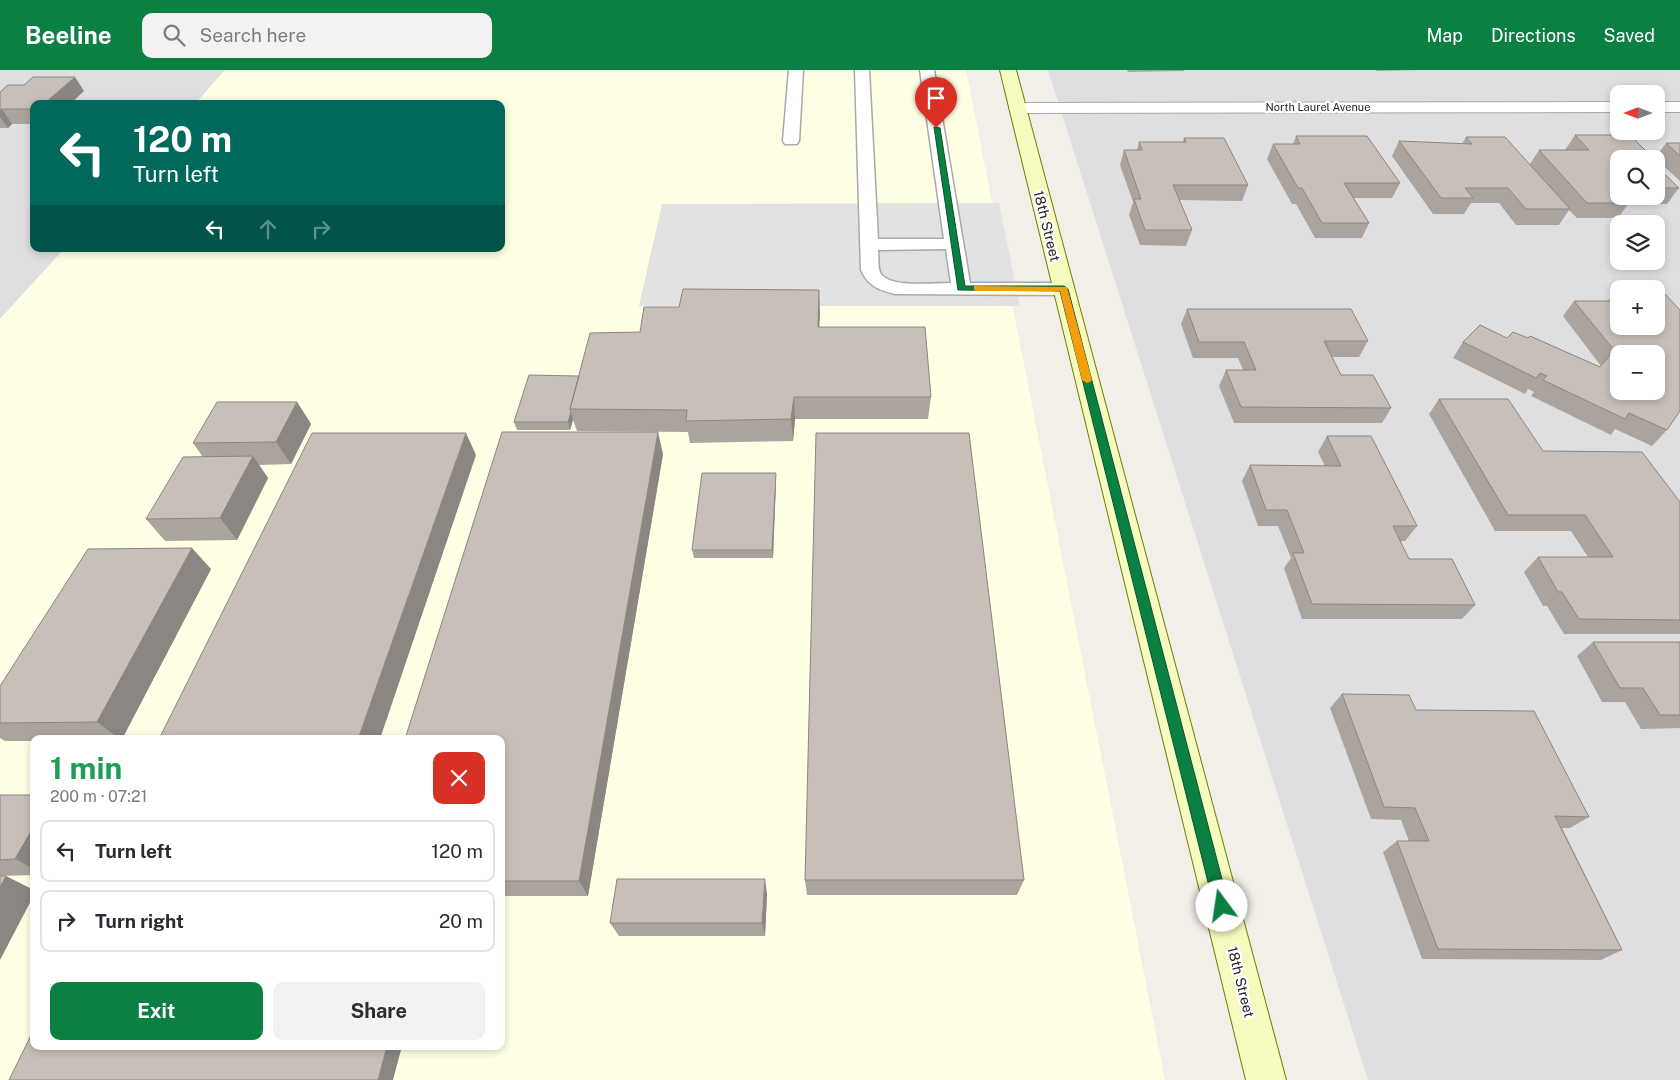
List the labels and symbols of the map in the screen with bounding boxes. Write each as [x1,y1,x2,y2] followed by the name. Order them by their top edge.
[915,77,957,128] pin
[1610,85,1665,140] north arrow
[1266,101,1370,113] street label: North Laurel Avenue
[1030,189,1064,263] street label: 18th Street
[1195,879,1247,931] position arrow
[1224,945,1258,1019] street label: 18th Street

